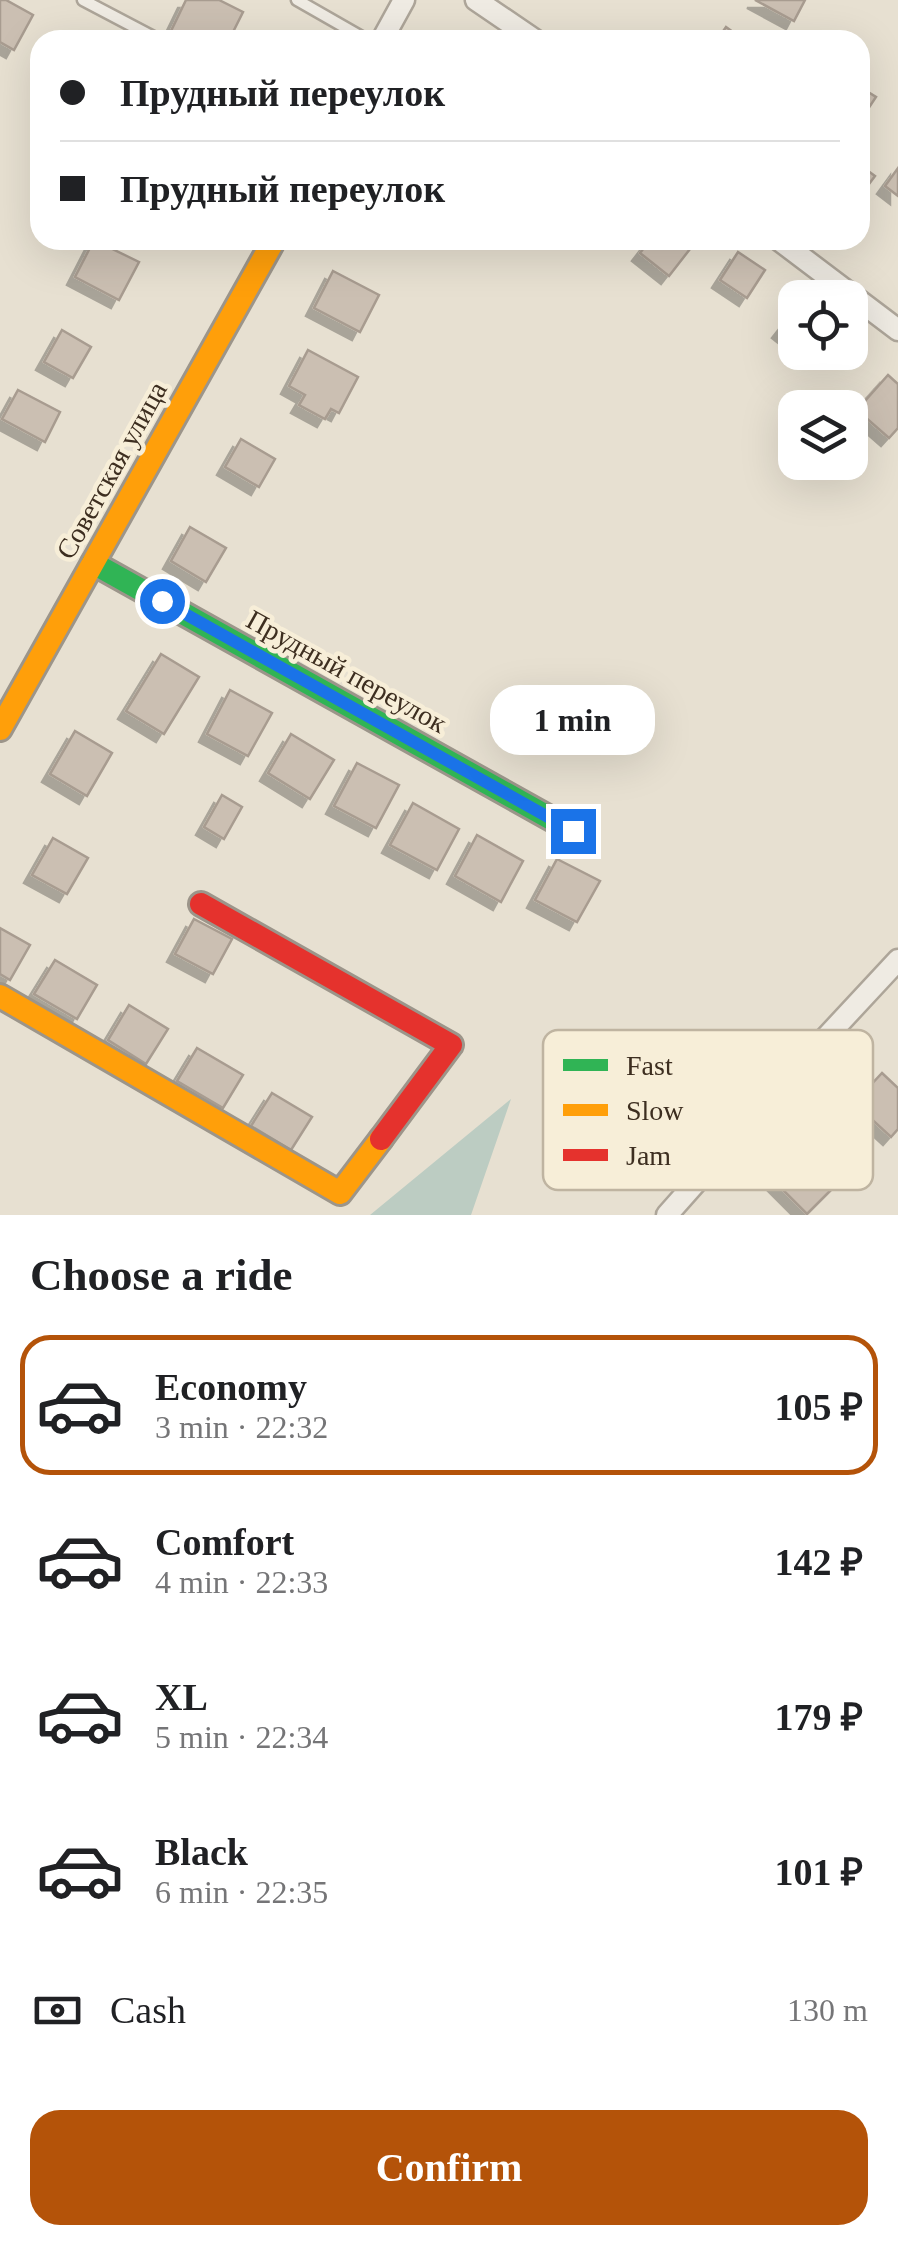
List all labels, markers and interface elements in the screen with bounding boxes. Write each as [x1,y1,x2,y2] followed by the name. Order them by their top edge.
[120,72,445,114] text: Прудный переулок
[120,168,445,210] text: Прудный переулок
[778,280,868,480] map controls
[778,280,868,370] button: locate
[50,376,173,564] street label: Советская улица
[778,390,868,480] button: layers
[140,579,185,624] route start
[241,604,452,739] street label: Прудный переулок
[490,686,656,756] callout: 1 min
[534,702,611,738] text: 1 min
[551,809,596,854] route end
[543,1030,873,1190] legend
[626,1050,673,1081] text: Fast
[626,1095,684,1126] text: Slow
[626,1140,671,1171] text: Jam
[30,1250,293,1300] text: Choose a ride
[35,1360,125,1450] icon: car
[155,1366,307,1408] text: Economy
[774,1386,863,1428] text: 105 ₽
[155,1409,328,1445] text: 3 min · 22:32
[35,1515,125,1605] icon: car
[155,1521,294,1563] text: Comfort
[774,1541,863,1583] text: 142 ₽
[155,1564,328,1600] text: 4 min · 22:33
[35,1670,125,1760] icon: car
[155,1676,208,1718] text: XL
[774,1696,863,1738] text: 179 ₽
[155,1719,328,1755] text: 5 min · 22:34
[35,1825,125,1915] icon: car
[155,1831,248,1873] text: Black
[774,1851,863,1893] text: 101 ₽
[155,1874,328,1910] text: 6 min · 22:35
[30,1983,85,2038] icon: cash
[110,1989,186,2031] text: Cash
[787,1992,868,2028] text: 130 m
[30,2110,868,2225] button: Confirm

